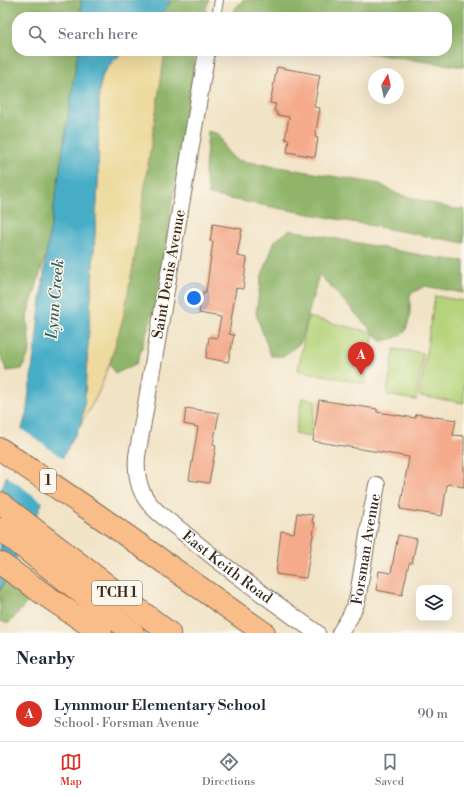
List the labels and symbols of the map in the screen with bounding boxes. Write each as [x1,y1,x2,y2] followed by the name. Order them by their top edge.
[368,68,404,104] north arrow
[148,208,190,340] street label: Saint Denis Avenue
[41,258,68,341] water label: Lynn Creek
[184,288,204,308] your location
[348,342,374,375] pin: A
[40,469,56,493] road number: 1
[347,492,385,606] street label: Forsman Avenue
[178,526,277,608] street label: East Keith Road
[92,581,142,605] road number: TCH 1

